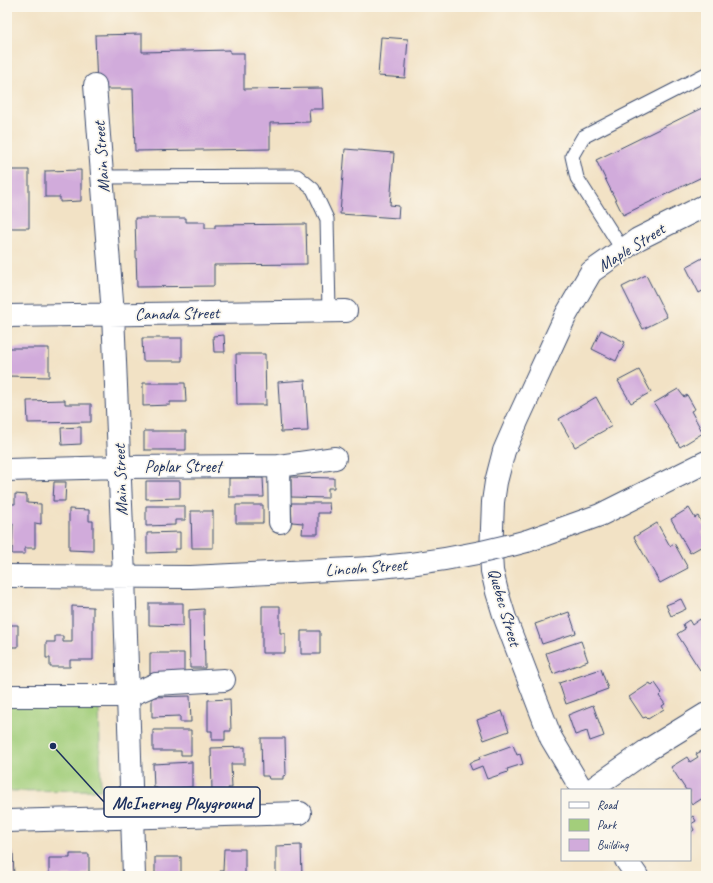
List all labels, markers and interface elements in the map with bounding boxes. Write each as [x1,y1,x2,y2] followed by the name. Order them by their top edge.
[88,118,114,193] street label: Main Street
[594,217,671,276] street label: Maple Street
[135,302,222,325] street label: Canada Street
[109,442,132,516] street label: Main Street
[145,456,224,477] street label: Poplar Street
[325,554,410,581] street label: Lincoln Street
[483,566,526,651] street label: Quebec Street
[104,787,260,817] callout: McInerney Playground
[561,789,691,861] legend
[112,792,256,814] text: McInerney Playground
[597,797,619,813] text: Road
[597,817,618,833] text: Park
[597,837,629,853] text: Building

